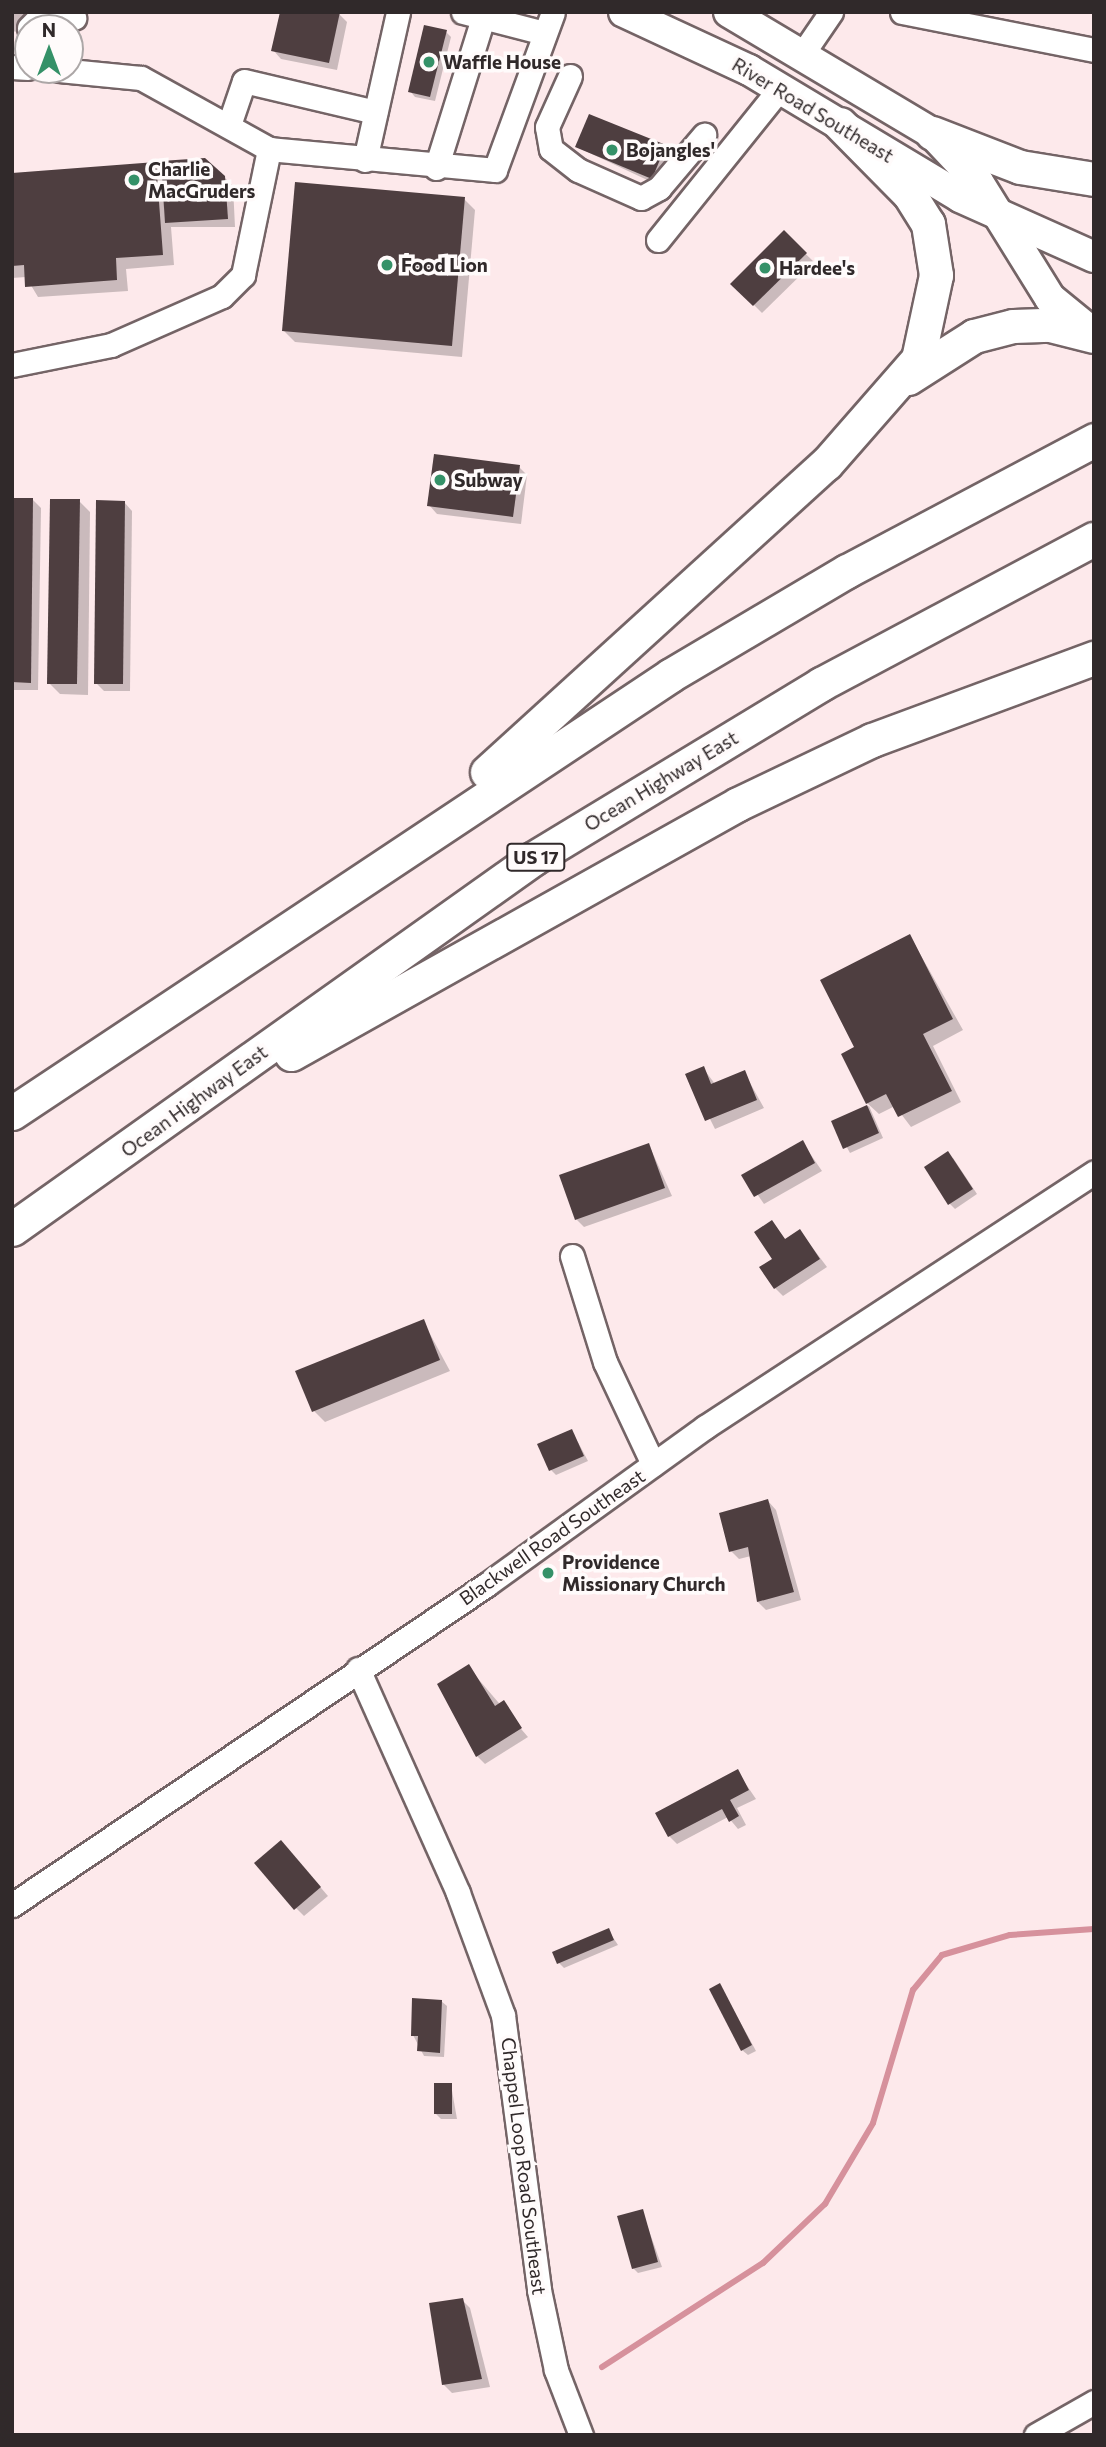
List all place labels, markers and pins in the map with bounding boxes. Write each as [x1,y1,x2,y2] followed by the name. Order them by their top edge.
[443,51,561,73] place label: Waffle House
[421,54,437,70] marker: Waffle House
[626,139,715,161] place label: Bojangles'
[604,142,620,158] marker: Bojangles'
[148,158,255,202] place label: Charlie MacGruders
[126,172,142,188] marker: Charlie MacGruders
[401,254,488,276] place label: Food Lion
[379,257,395,273] marker: Food Lion
[779,257,855,279] place label: Hardee's
[757,260,773,276] marker: Hardee's
[454,469,523,491] place label: Subway
[432,472,448,488] marker: Subway
[562,1551,725,1595] place label: Providence Missionary Church
[540,1565,556,1581] marker: Providence Missionary Church

